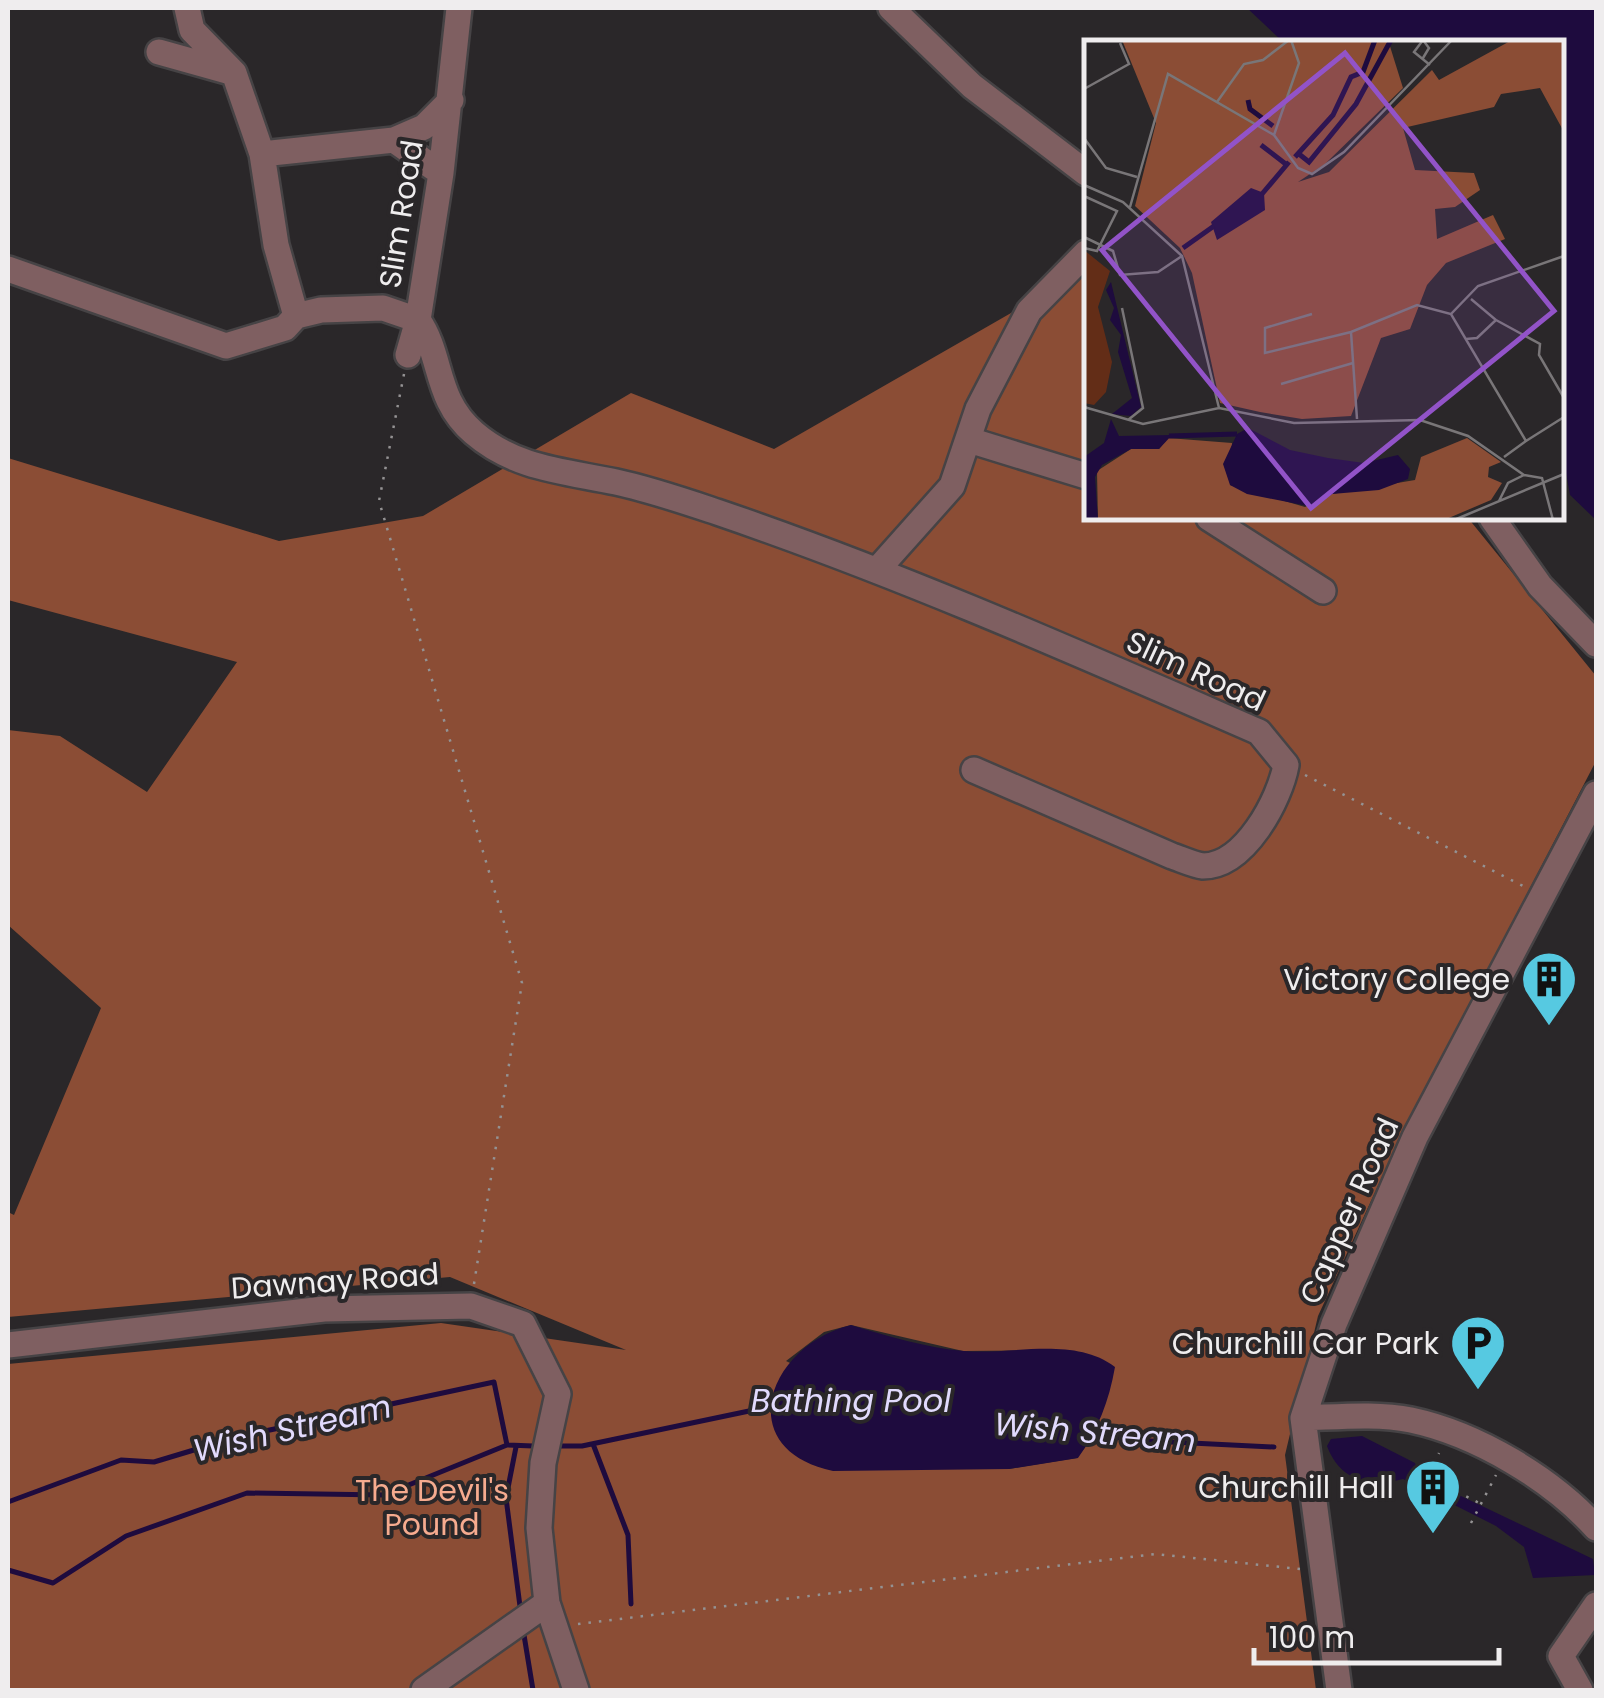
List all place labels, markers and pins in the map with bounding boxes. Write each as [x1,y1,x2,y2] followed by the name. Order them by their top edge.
[1519,949,1579,1028] building icon: Victory College
[1283,958,1510,1001] place label: Victory College
[1448,1313,1508,1392] parking icon: Churchill Car Park
[1172,1322,1440,1365] place label: Churchill Car Park
[1403,1457,1463,1536] building icon: Churchill Hall
[1198,1466,1394,1509] place label: Churchill Hall

